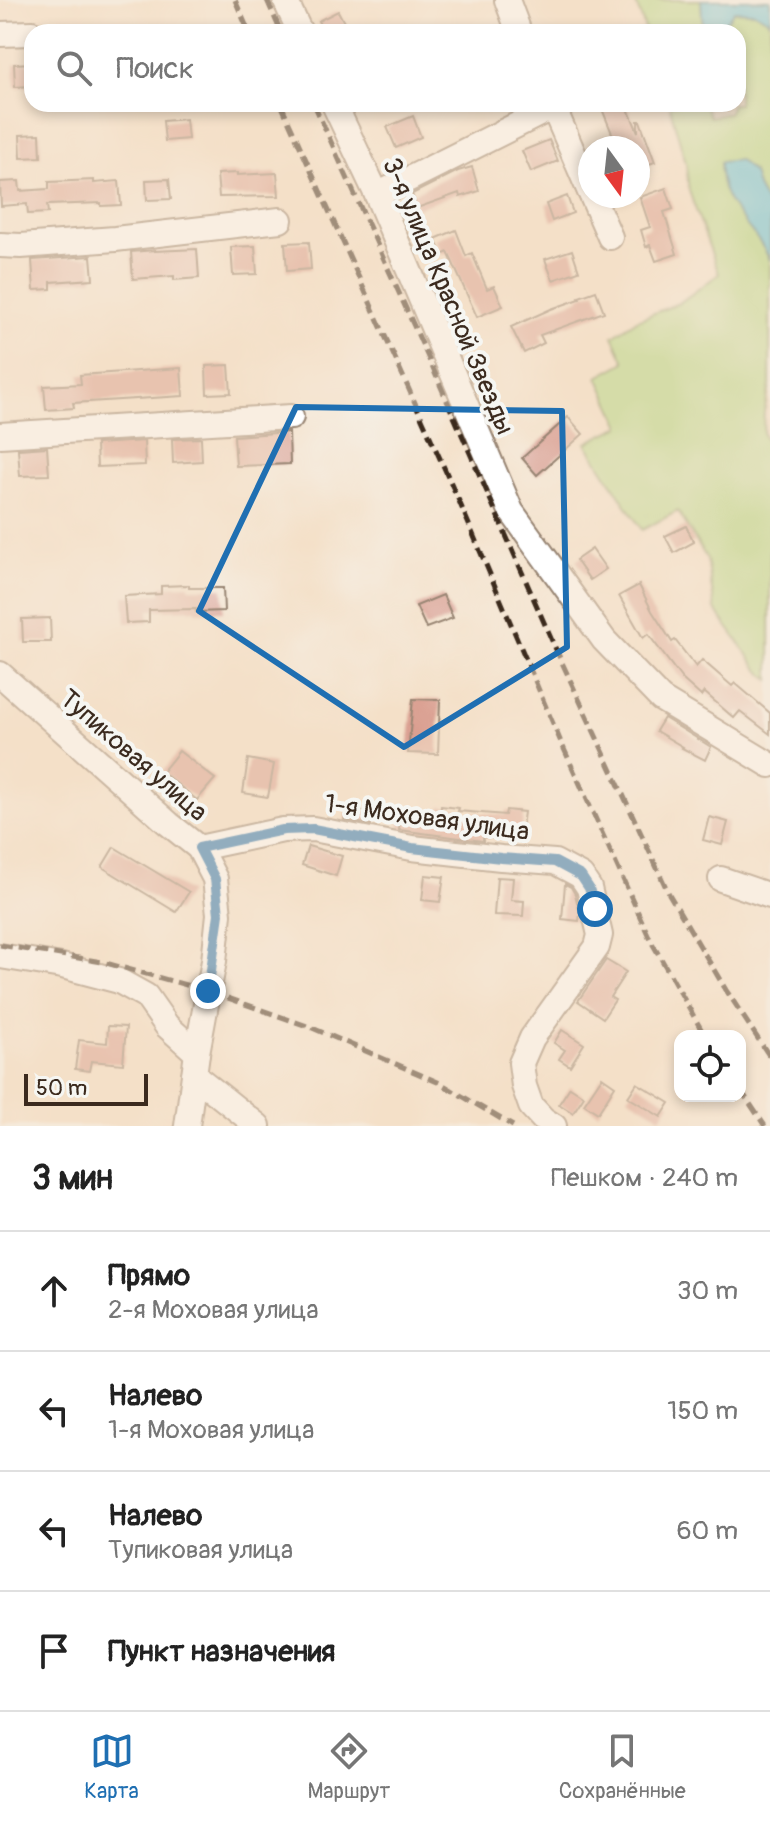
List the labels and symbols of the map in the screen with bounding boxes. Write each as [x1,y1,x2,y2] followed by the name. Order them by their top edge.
[578,136,650,208] north arrow
[375,153,521,440] street label: 3-я улица Красной Звезды
[53,683,214,829] street label: Тупиковая улица
[323,788,531,848] street label: 1-я Моховая улица
[577,891,613,927] route start
[190,973,226,1009] route end
[24,1070,148,1106] scale bar

